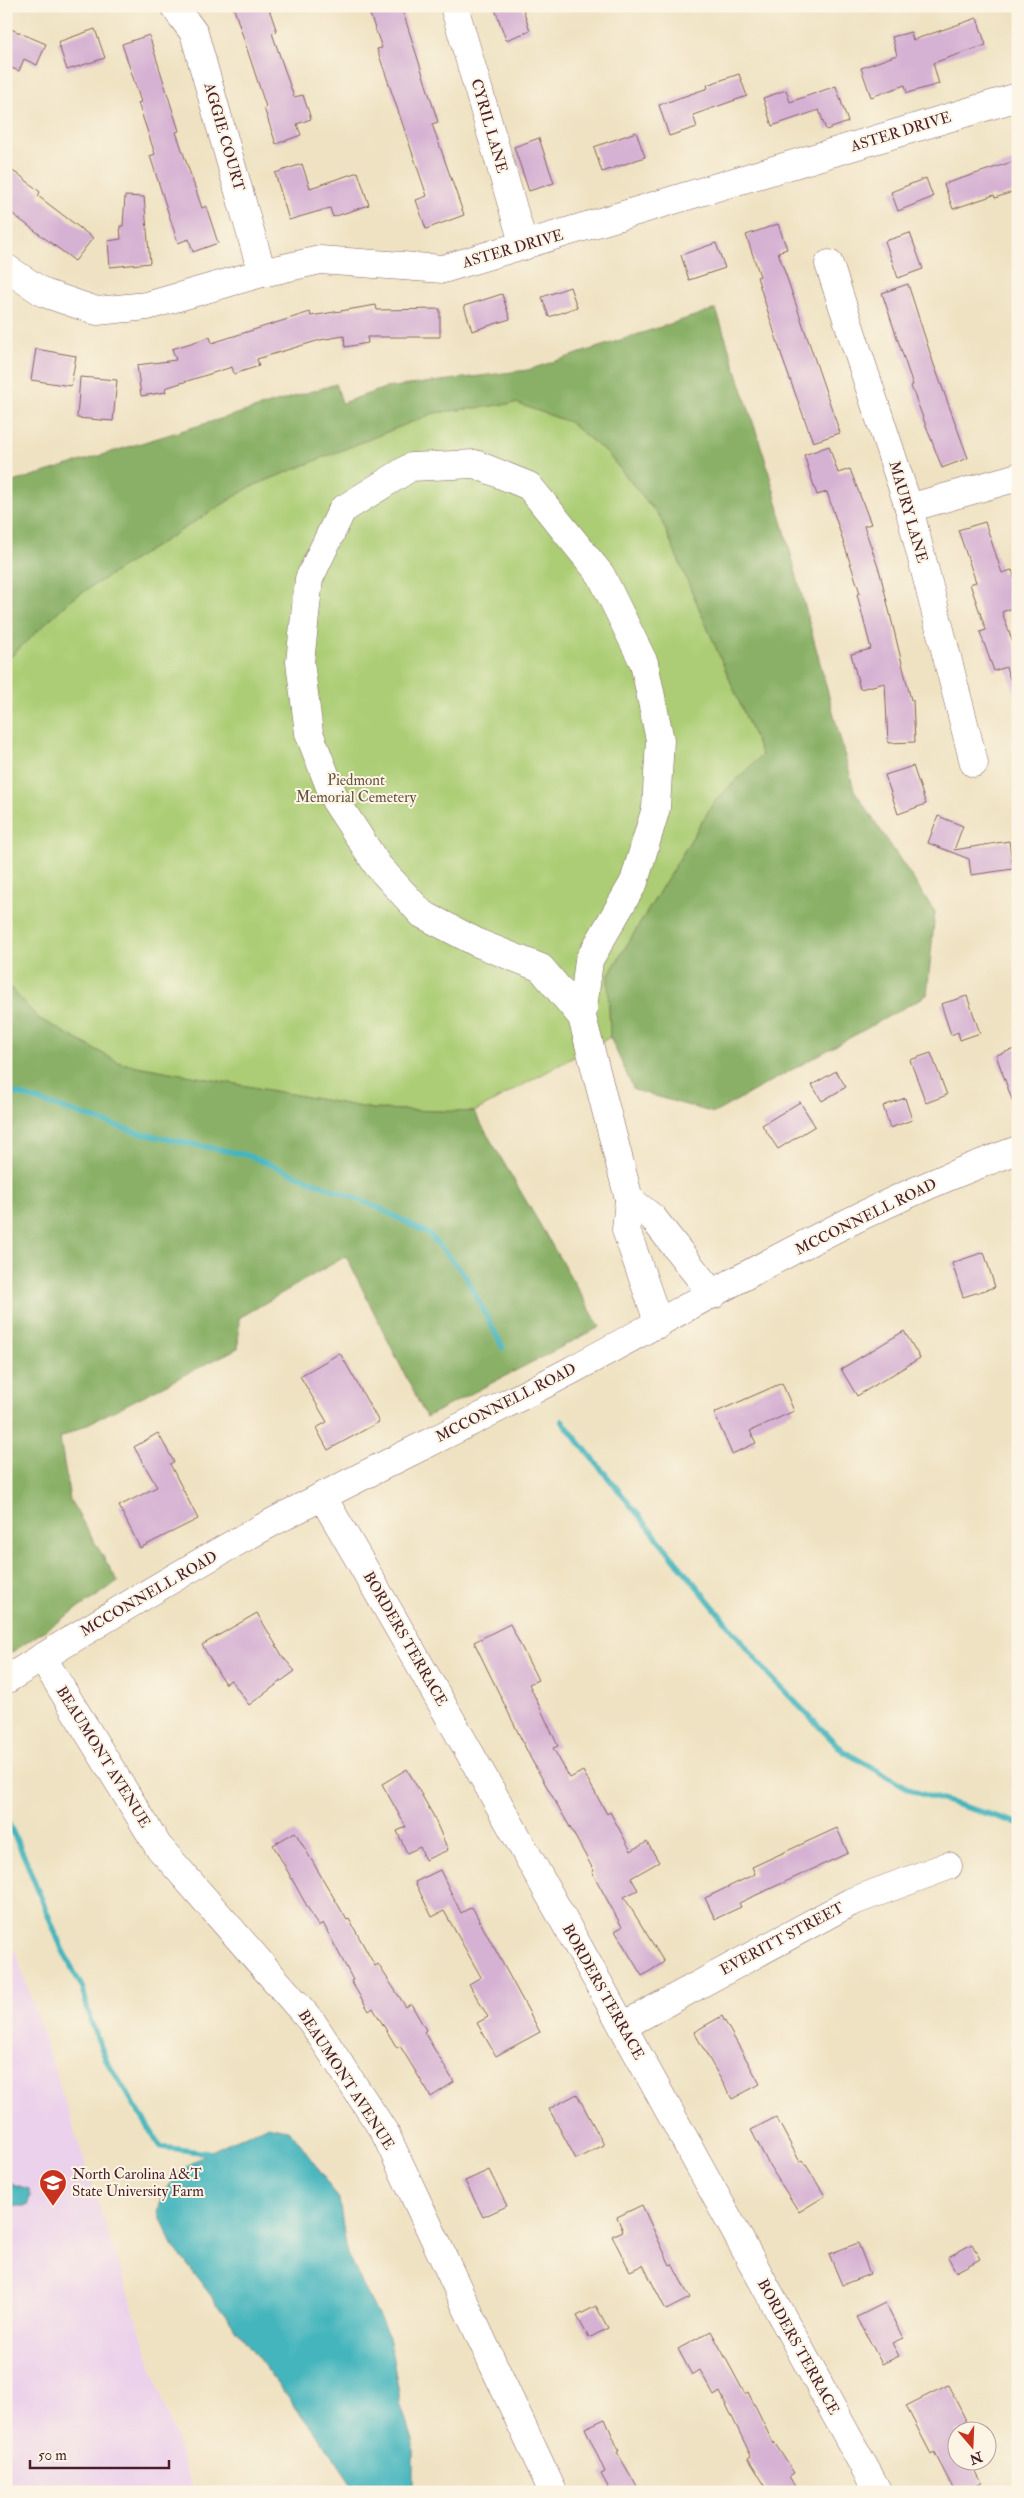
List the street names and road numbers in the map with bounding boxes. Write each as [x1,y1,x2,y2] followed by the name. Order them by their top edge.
[466,77,512,175] street label: CYRIL LANE
[199,80,249,193] street label: AGGIE COURT
[848,108,954,157] street label: ASTER DRIVE
[459,225,566,273] street label: ASTER DRIVE
[884,459,932,565] street label: MAURY LANE
[792,1174,940,1260] street label: MCCONNELL ROAD
[433,1359,579,1447] street label: MCCONNELL ROAD
[77,1547,221,1641] street label: MCCONNELL ROAD
[359,1568,451,1710] street label: BORDERS TERRACE
[52,1683,154,1831] street label: BEAUMONT AVENUE
[717,1898,847,1980] street label: EVERITT STREET
[558,1921,648,2063] street label: BORDERS TERRACE
[294,2006,399,2154] street label: BEAUMONT AVENUE
[753,2276,843,2418] street label: BORDERS TERRACE

